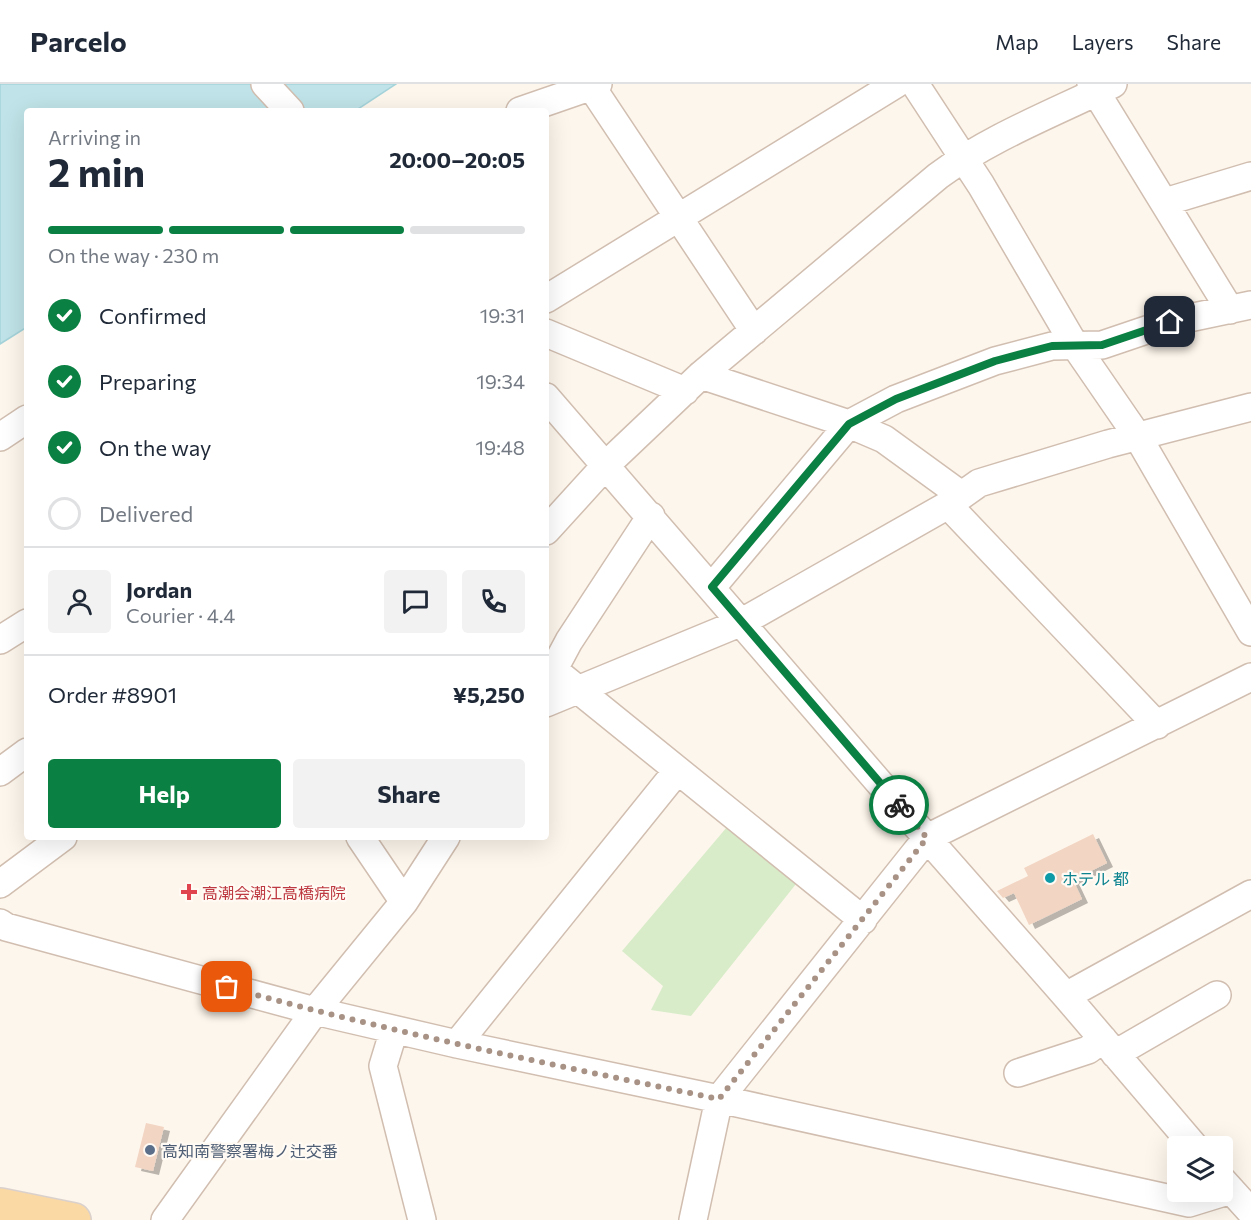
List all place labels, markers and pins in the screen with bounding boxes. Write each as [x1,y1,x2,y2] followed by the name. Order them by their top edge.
[1144,296,1195,347] pin
[1062,869,1129,888] place label: ホテル 都
[1043,871,1057,885] marker: ホテル 都
[180,883,198,901] marker: 高潮会潮江高橋病院
[202,883,346,902] place label: 高潮会潮江高橋病院
[201,961,252,1012] pin
[162,1141,338,1160] place label: 高知南警察署梅ノ辻交番
[143,1143,157,1157] marker: 高知南警察署梅ノ辻交番

